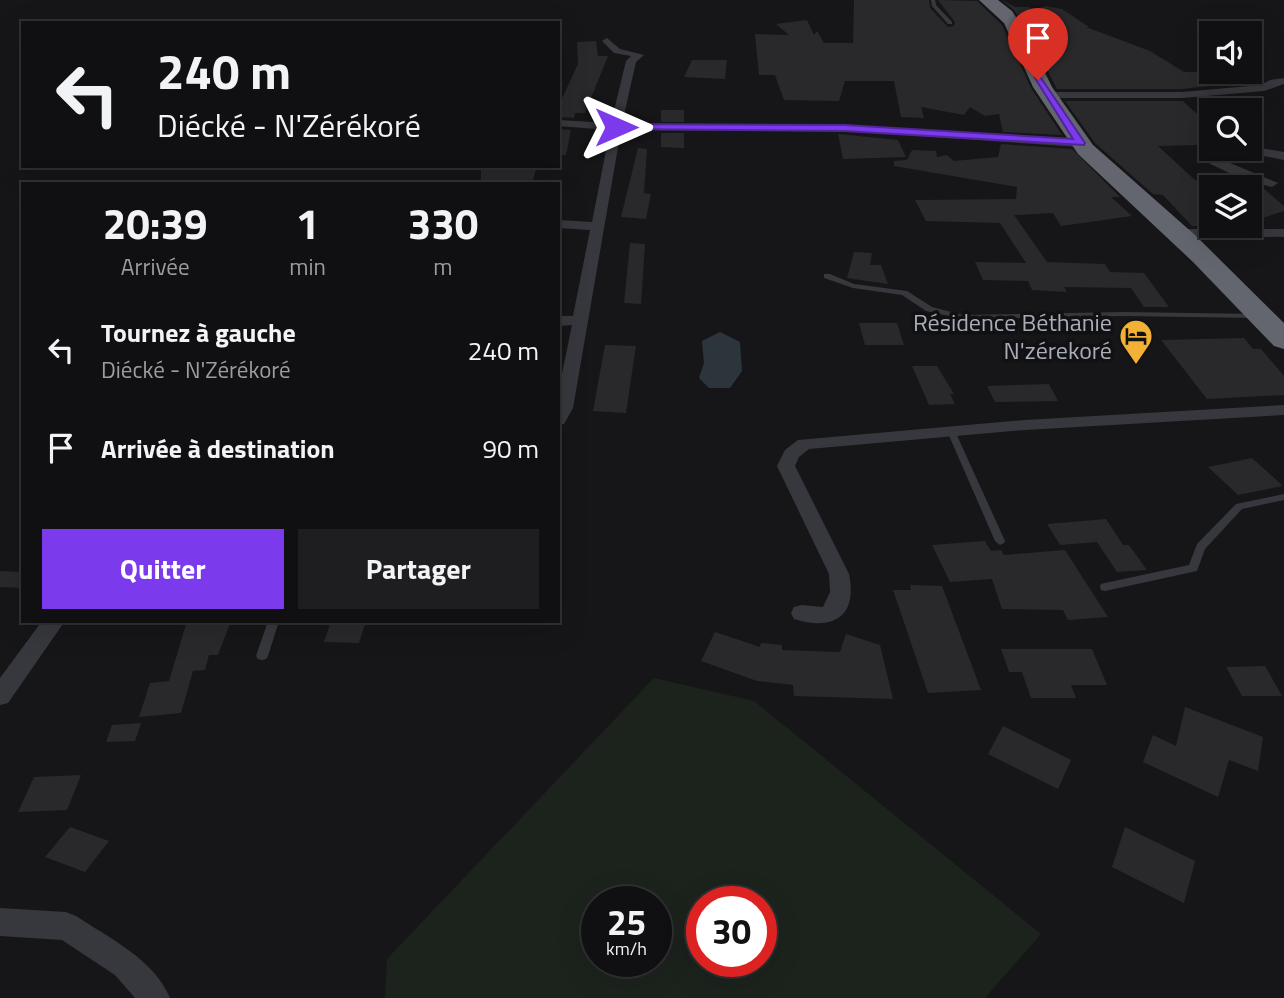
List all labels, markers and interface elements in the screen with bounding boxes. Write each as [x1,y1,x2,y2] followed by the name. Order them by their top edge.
[1008,8,1068,80] pin
[1019,19,1057,57] icon: arrive
[1199,21,1262,238] map controls
[1199,21,1262,84] button: sound
[157,33,291,108] text: 240 m
[42,49,133,140] icon: left
[579,90,653,164] position arrow
[1199,98,1262,161] button: search
[157,101,421,149] text: Diécké - N'Zérékoré
[1199,175,1262,238] button: layers
[103,191,208,255] text: 20:39
[296,191,319,255] text: 1
[408,191,478,255] text: 330
[121,249,190,284] text: Arrivée
[289,249,326,284] text: min
[433,249,453,284] text: m
[913,304,1112,368] place label: Résidence Béthanie N'zérekoré
[101,313,296,352] text: Tournez à gauche
[1117,317,1155,366] hotel icon: Résidence Béthanie N'zérekoré
[42,331,80,369] icon: left
[468,331,539,370] text: 240 m
[101,352,291,387] text: Diécké - N'Zérékoré
[42,429,80,467] icon: arrive
[101,429,335,468] text: Arrivée à destination
[482,429,539,468] text: 90 m
[42,529,284,609] button: Quitter
[298,529,539,609] button: Partager
[686,886,777,977] speed limit sign: 30
[607,895,646,949] text: 25
[606,935,647,962] text: km/h

